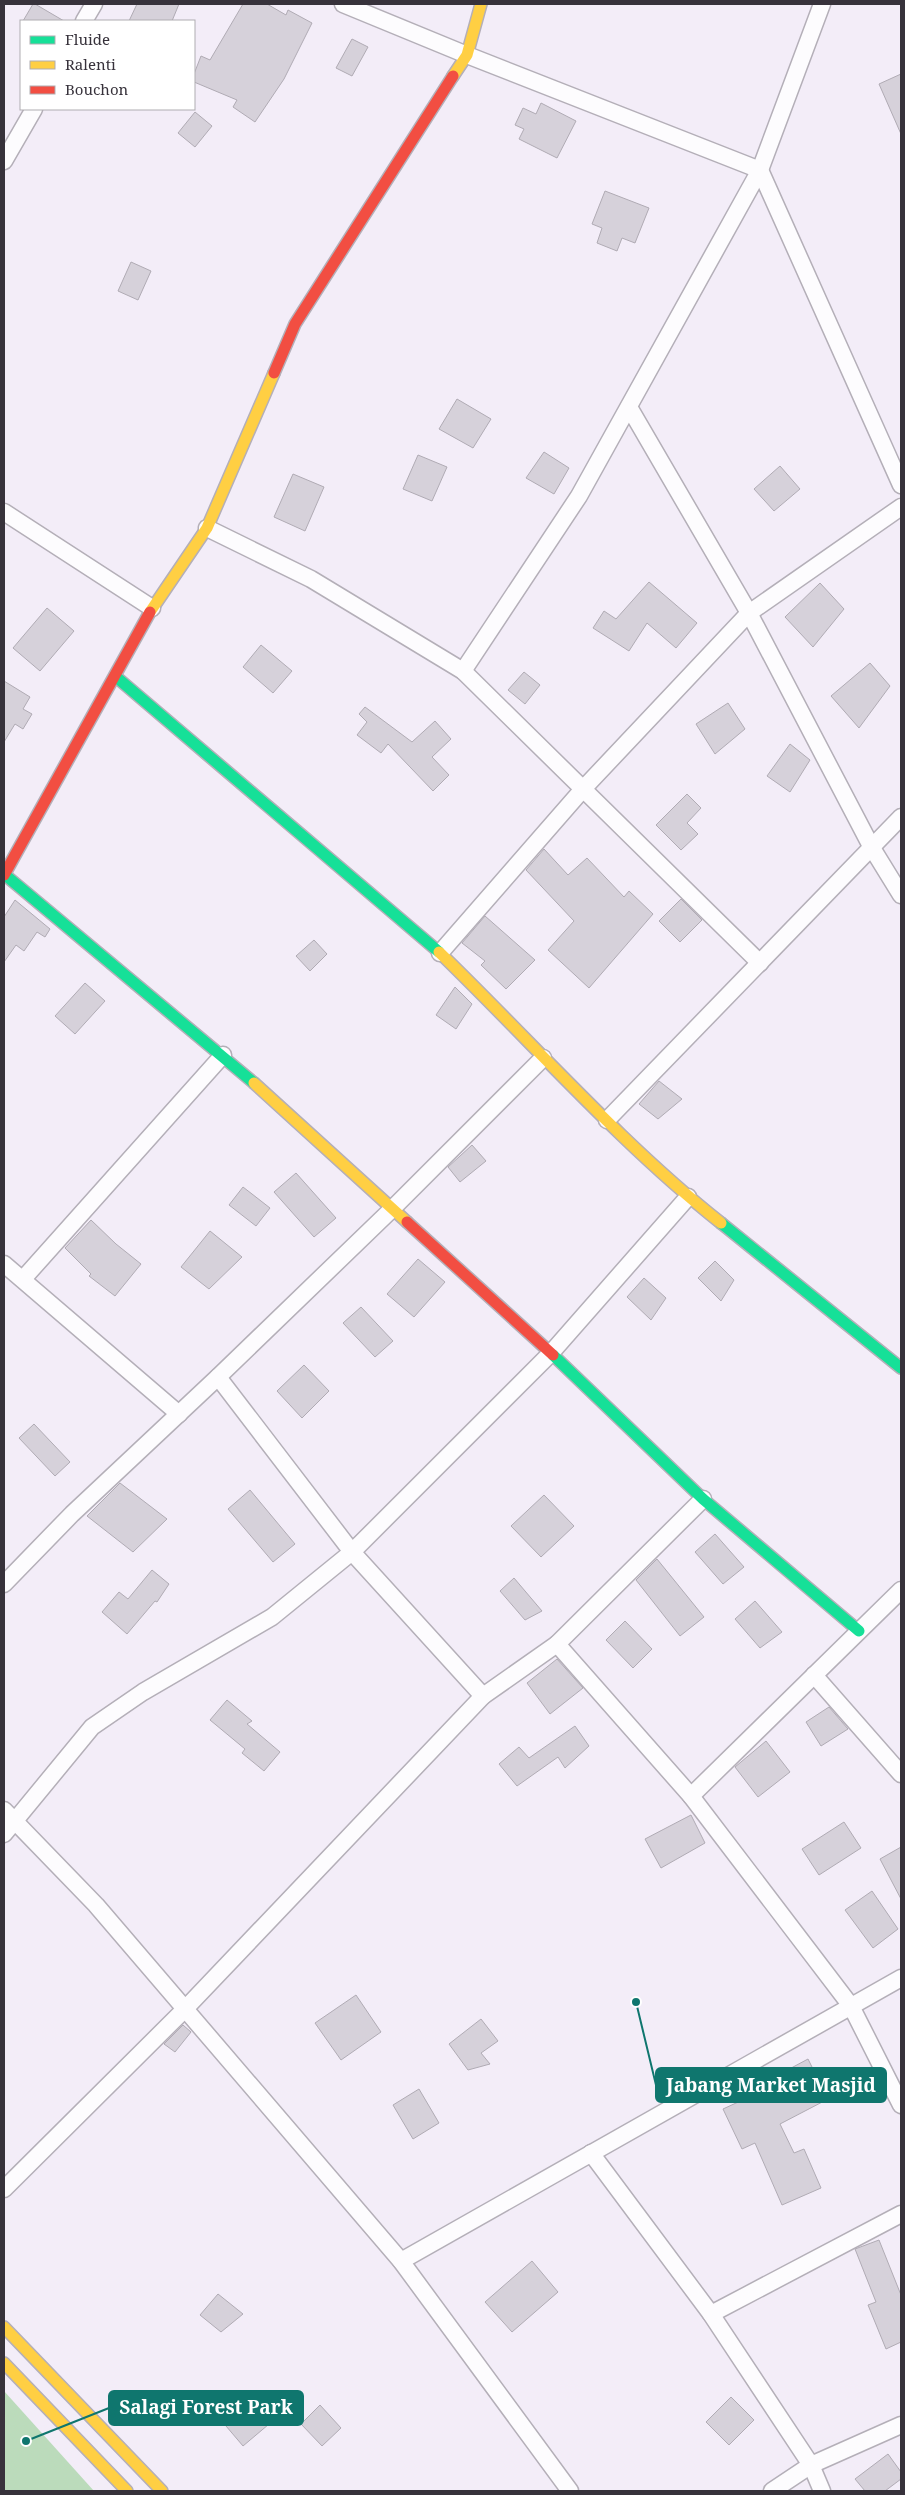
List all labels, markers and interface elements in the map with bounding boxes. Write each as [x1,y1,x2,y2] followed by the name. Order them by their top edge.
[20,20,195,110] legend
[65,29,110,49] text: Fluide
[65,54,116,74] text: Ralenti
[65,79,129,99] text: Bouchon
[656,2068,886,2102] callout: Jabang Market Masjid
[665,2072,877,2098] text: Jabang Market Masjid
[109,2391,303,2425] callout: Salagi Forest Park
[119,2394,294,2420] text: Salagi Forest Park

